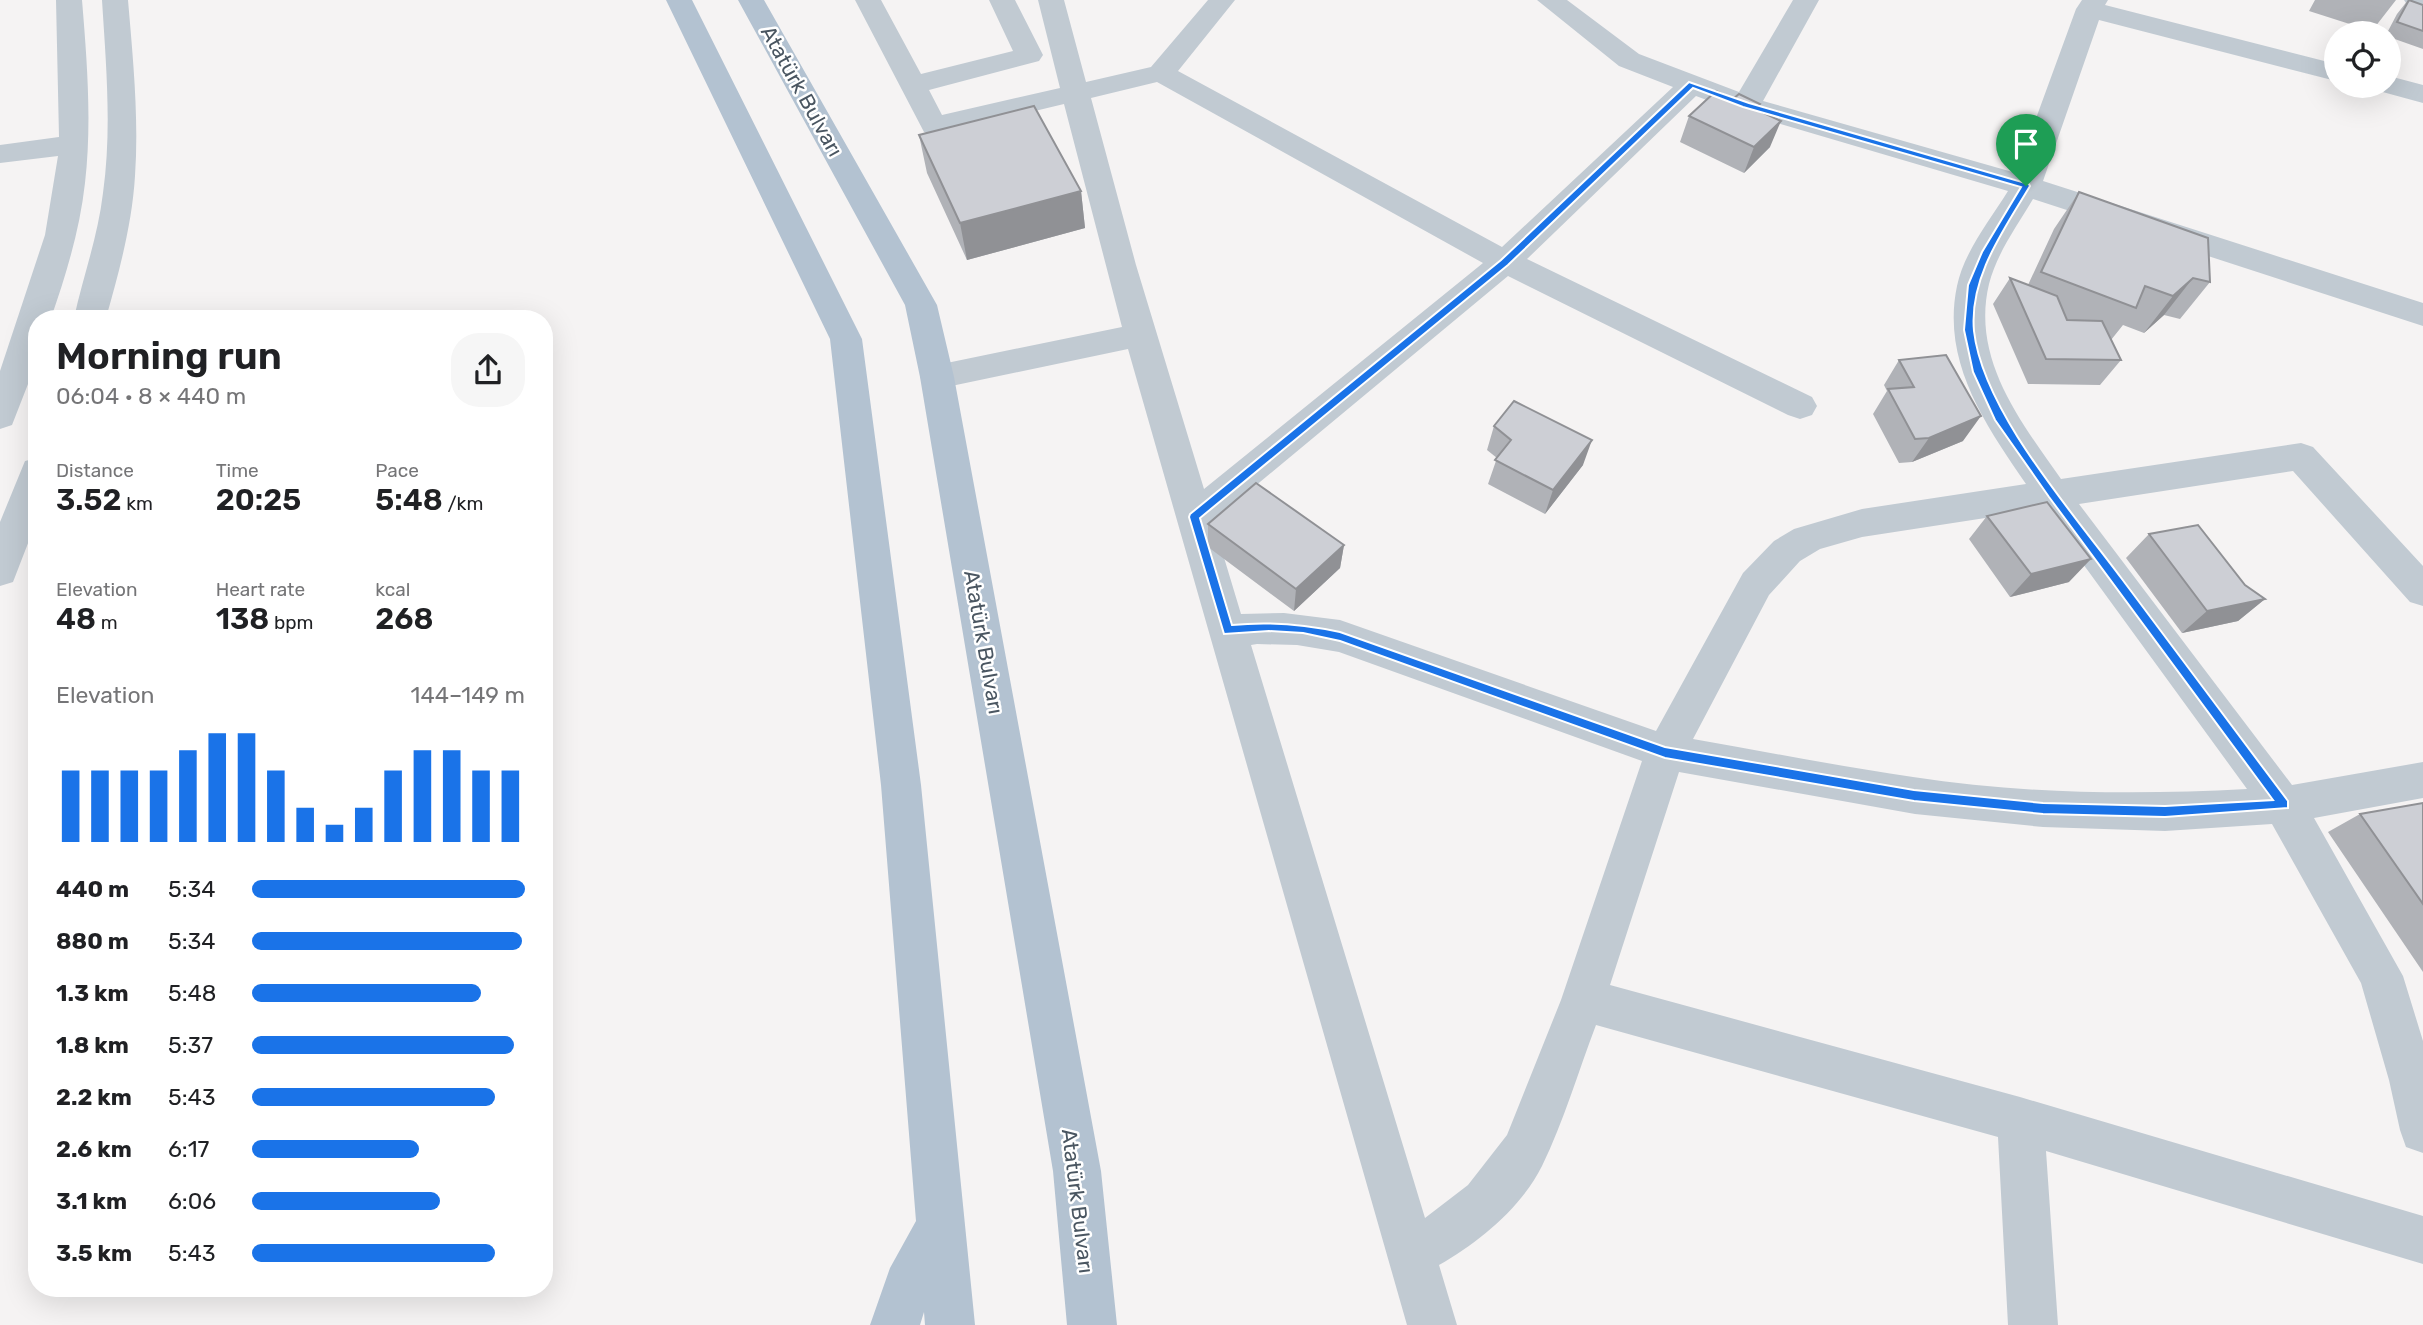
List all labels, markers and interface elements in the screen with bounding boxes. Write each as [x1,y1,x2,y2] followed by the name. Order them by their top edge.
[756,21,848,161] street label: Atatürk Bulvarı
[2324,21,2401,98] map controls
[2324,21,2401,98] button: locate
[1996,114,2056,186] pin
[2007,125,2045,163] icon: arrive
[56,333,282,379] text: Morning run
[451,333,525,407] button: share
[56,382,246,410] text: 06:04 · 8 × 440 m
[56,459,134,482] text: Distance
[216,459,259,482] text: Time
[375,459,419,482] text: Pace
[56,482,122,518] text: 3.52
[216,482,301,518] text: 20:25
[375,482,443,518] text: 5:48
[122,492,153,515] text: km
[443,492,483,515] text: /km
[959,568,1009,716] street label: Atatürk Bulvarı
[56,578,137,601] text: Elevation
[216,578,305,601] text: Heart rate
[375,578,410,601] text: kcal
[56,601,96,637] text: 48
[216,601,269,637] text: 138
[375,601,433,637] text: 268
[96,611,118,634] text: m
[269,611,314,634] text: bpm
[56,681,155,709] text: Elevation
[411,681,525,709] text: 144–149 m
[56,875,129,903] text: 440 m
[168,875,216,903] text: 5:34
[56,927,129,955] text: 880 m
[168,927,216,955] text: 5:34
[56,979,129,1007] text: 1.3 km
[168,979,216,1007] text: 5:48
[56,1031,129,1059] text: 1.8 km
[168,1031,213,1059] text: 5:37
[56,1083,132,1111] text: 2.2 km
[168,1083,216,1111] text: 5:43
[1057,1127,1099,1275] street label: Atatürk Bulvarı
[56,1135,132,1163] text: 2.6 km
[168,1135,209,1163] text: 6:17
[56,1187,127,1215] text: 3.1 km
[168,1187,216,1215] text: 6:06
[56,1239,132,1267] text: 3.5 km
[168,1239,216,1267] text: 5:43

